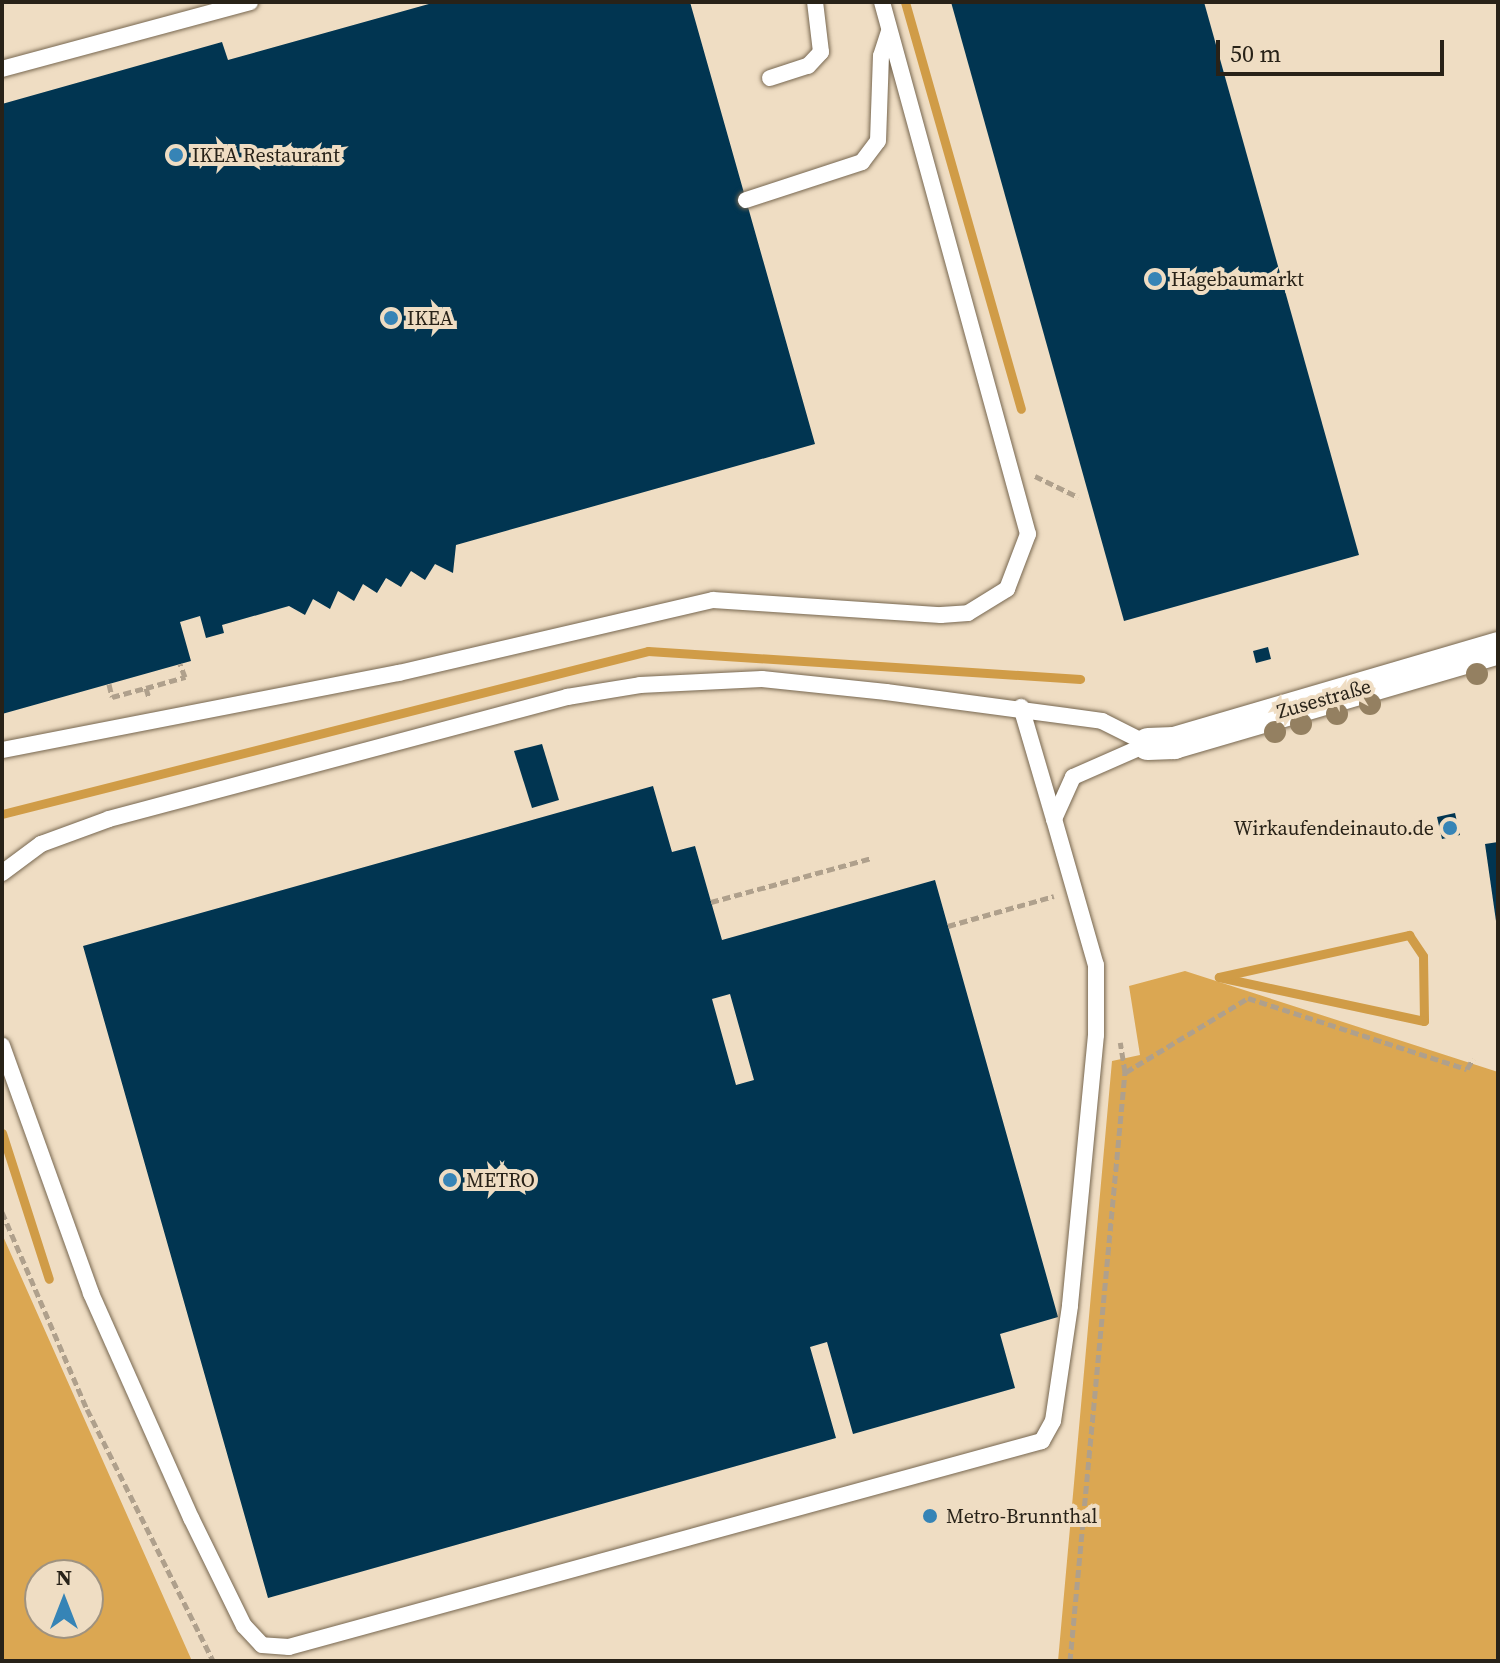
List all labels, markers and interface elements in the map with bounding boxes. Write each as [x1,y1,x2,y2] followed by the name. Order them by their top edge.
[1220,24,1448,74] scale bar
[1230,37,1281,70] text: 50 m
[192,143,340,167] place label: IKEA Restaurant
[167,146,185,164] marker: IKEA Restaurant
[1171,267,1304,291] place label: Hagebaumarkt
[1146,270,1164,288] marker: Hagebaumarkt
[407,306,453,330] place label: IKEA
[382,309,400,327] marker: IKEA
[1274,674,1374,724] street label: Zusestraße
[1234,816,1434,840] place label: Wirkaufendeinauto.de
[1441,819,1459,837] marker: Wirkaufendeinauto.de
[466,1168,535,1192] place label: METRO
[441,1171,459,1189] marker: METRO
[946,1504,1098,1528] place label: Metro-Brunnthal
[921,1507,939,1525] marker: Metro-Brunnthal
[24,1559,104,1639] north arrow
[56,1562,72,1592] text: N

